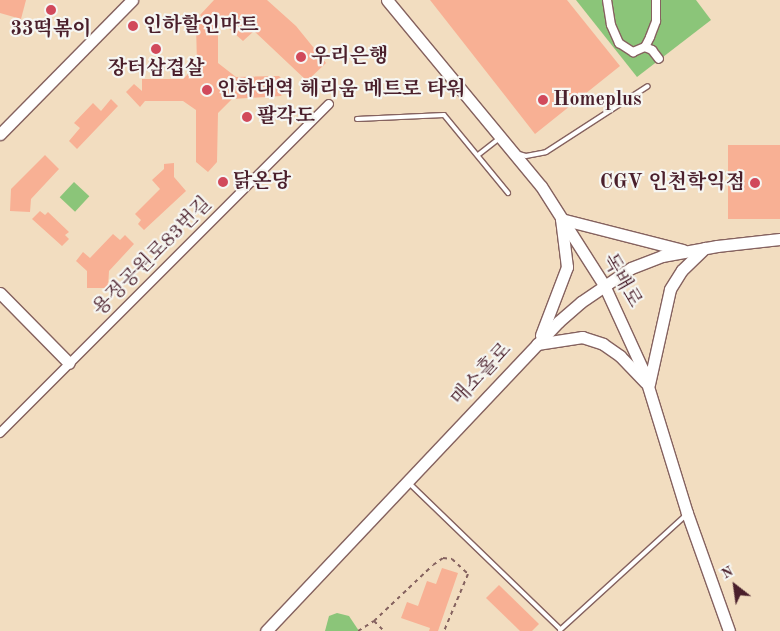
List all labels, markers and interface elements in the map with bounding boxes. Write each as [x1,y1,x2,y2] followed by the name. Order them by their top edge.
[45,4,57,16] marker: 33떡볶이
[143,14,259,38] place label: 인하할인마트
[10,18,92,42] place label: 33떡볶이
[127,20,139,32] marker: 인하할인마트
[150,43,162,55] marker: 장터삼겹살
[311,45,388,69] place label: 우리은행
[295,51,307,63] marker: 우리은행
[108,57,204,81] place label: 장터삼겹살
[217,78,466,102] place label: 인하대역 헤리움 메트로 타워
[201,84,213,96] marker: 인하대역 헤리움 메트로 타워
[553,88,642,112] place label: Homeplus
[537,94,549,106] marker: Homeplus
[257,105,315,129] place label: 팔각도
[241,111,253,123] marker: 팔각도
[233,170,291,194] place label: 닭온당
[600,171,745,195] place label: CGV 인천학익점
[217,176,229,188] marker: 닭온당
[749,177,761,189] marker: CGV 인천학익점
[88,192,218,322] street label: 용정공원로83번길
[596,250,646,312] street label: 독배로
[447,339,517,411] street label: 매소홀로
[710,561,760,611] north arrow
[719,564,736,582] text: N

